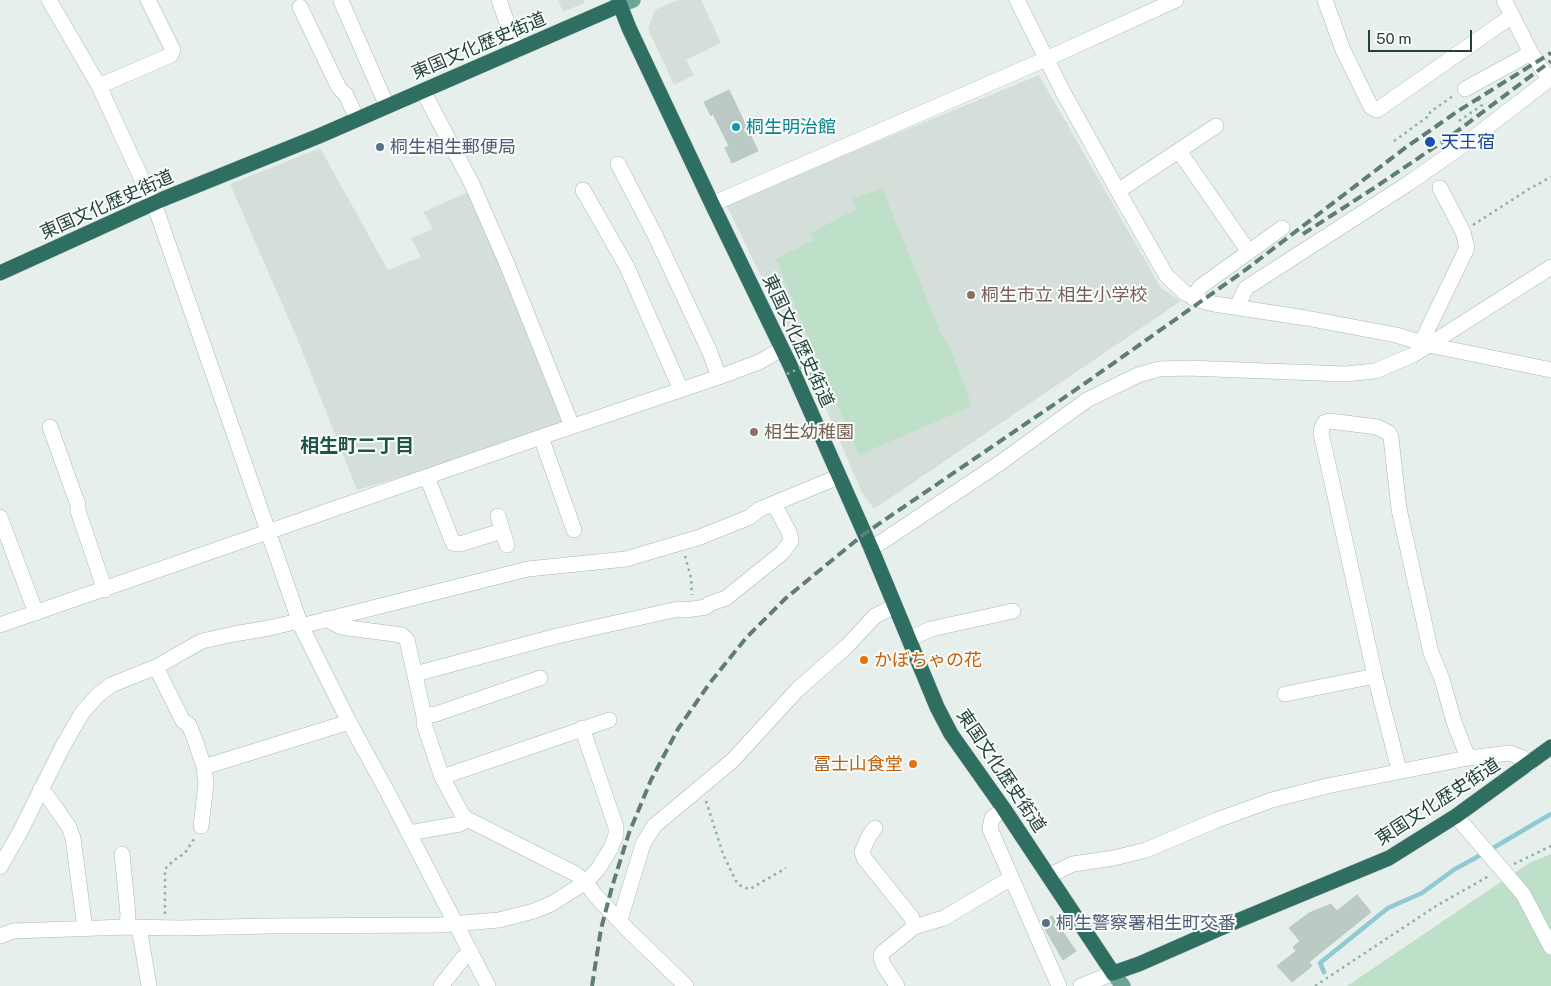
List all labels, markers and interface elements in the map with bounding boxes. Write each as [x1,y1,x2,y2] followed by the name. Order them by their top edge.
[409,8,549,84] street label: 東国文化歴史街道
[1371,20,1475,52] scale bar
[1376,30,1411,47] text: 50 m
[746,116,836,138] place label: 桐生明治館
[730,121,742,133] marker: 桐生明治館
[1441,131,1495,153] place label: 天王宿
[1423,135,1437,149] marker: 天王宿
[390,136,516,158] place label: 桐生相生郵便局
[374,141,386,153] marker: 桐生相生郵便局
[37,166,177,244] street label: 東国文化歴史街道
[758,271,838,411] street label: 東国文化歴史街道
[981,284,1147,306] place label: 桐生市立 相生小学校
[965,289,977,301] marker: 桐生市立 相生小学校
[764,421,854,443] place label: 相生幼稚園
[748,426,760,438] marker: 相生幼稚園
[300,435,414,457] district label: 相生町二丁目
[874,649,982,671] place label: かぼちゃの花
[858,654,870,666] marker: かぼちゃの花
[952,705,1050,837] street label: 東国文化歴史街道
[813,753,903,775] place label: 冨士山食堂
[1372,754,1504,850] street label: 東国文化歴史街道
[907,758,919,770] marker: 冨士山食堂
[1056,912,1236,934] place label: 桐生警察署相生町交番
[1040,917,1052,929] marker: 桐生警察署相生町交番

